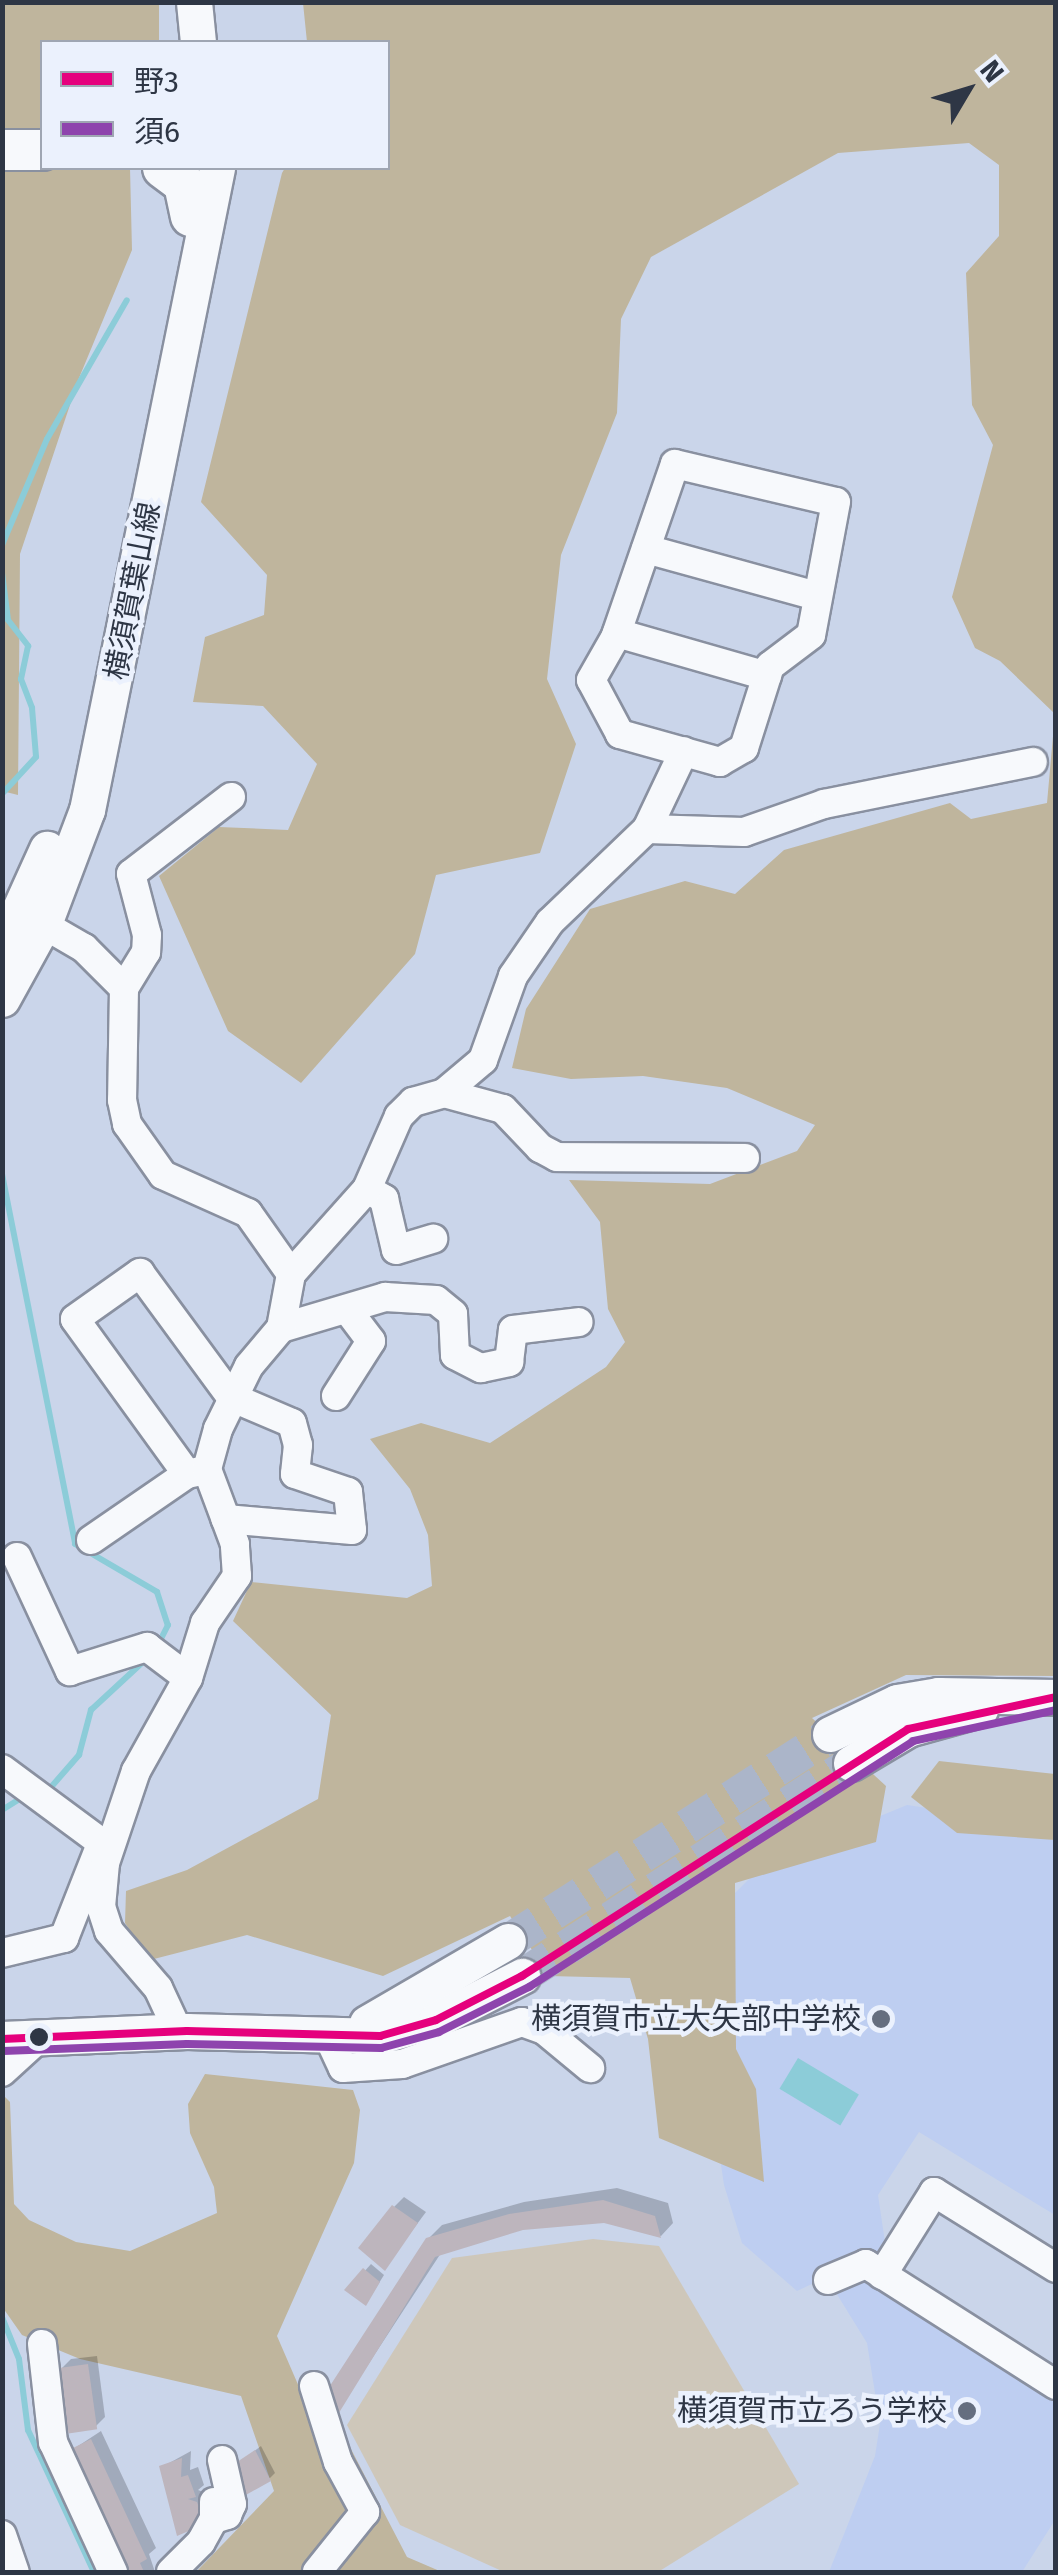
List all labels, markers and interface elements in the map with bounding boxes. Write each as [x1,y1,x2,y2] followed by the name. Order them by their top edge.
[40,40,390,170] legend
[918,40,1018,140] north arrow
[973,54,1011,89] text: N
[134,64,179,100] text: 野3
[134,114,180,150] text: 須6
[98,499,168,683] street label: 横須賀葉山線
[531,2001,861,2037] place label: 横須賀市立大矢部中学校
[870,2008,892,2030] marker: 横須賀市立大矢部中学校
[29,2027,49,2047] unlabelled marker
[677,2393,947,2429] place label: 横須賀市立ろう学校
[956,2400,978,2422] marker: 横須賀市立ろう学校

